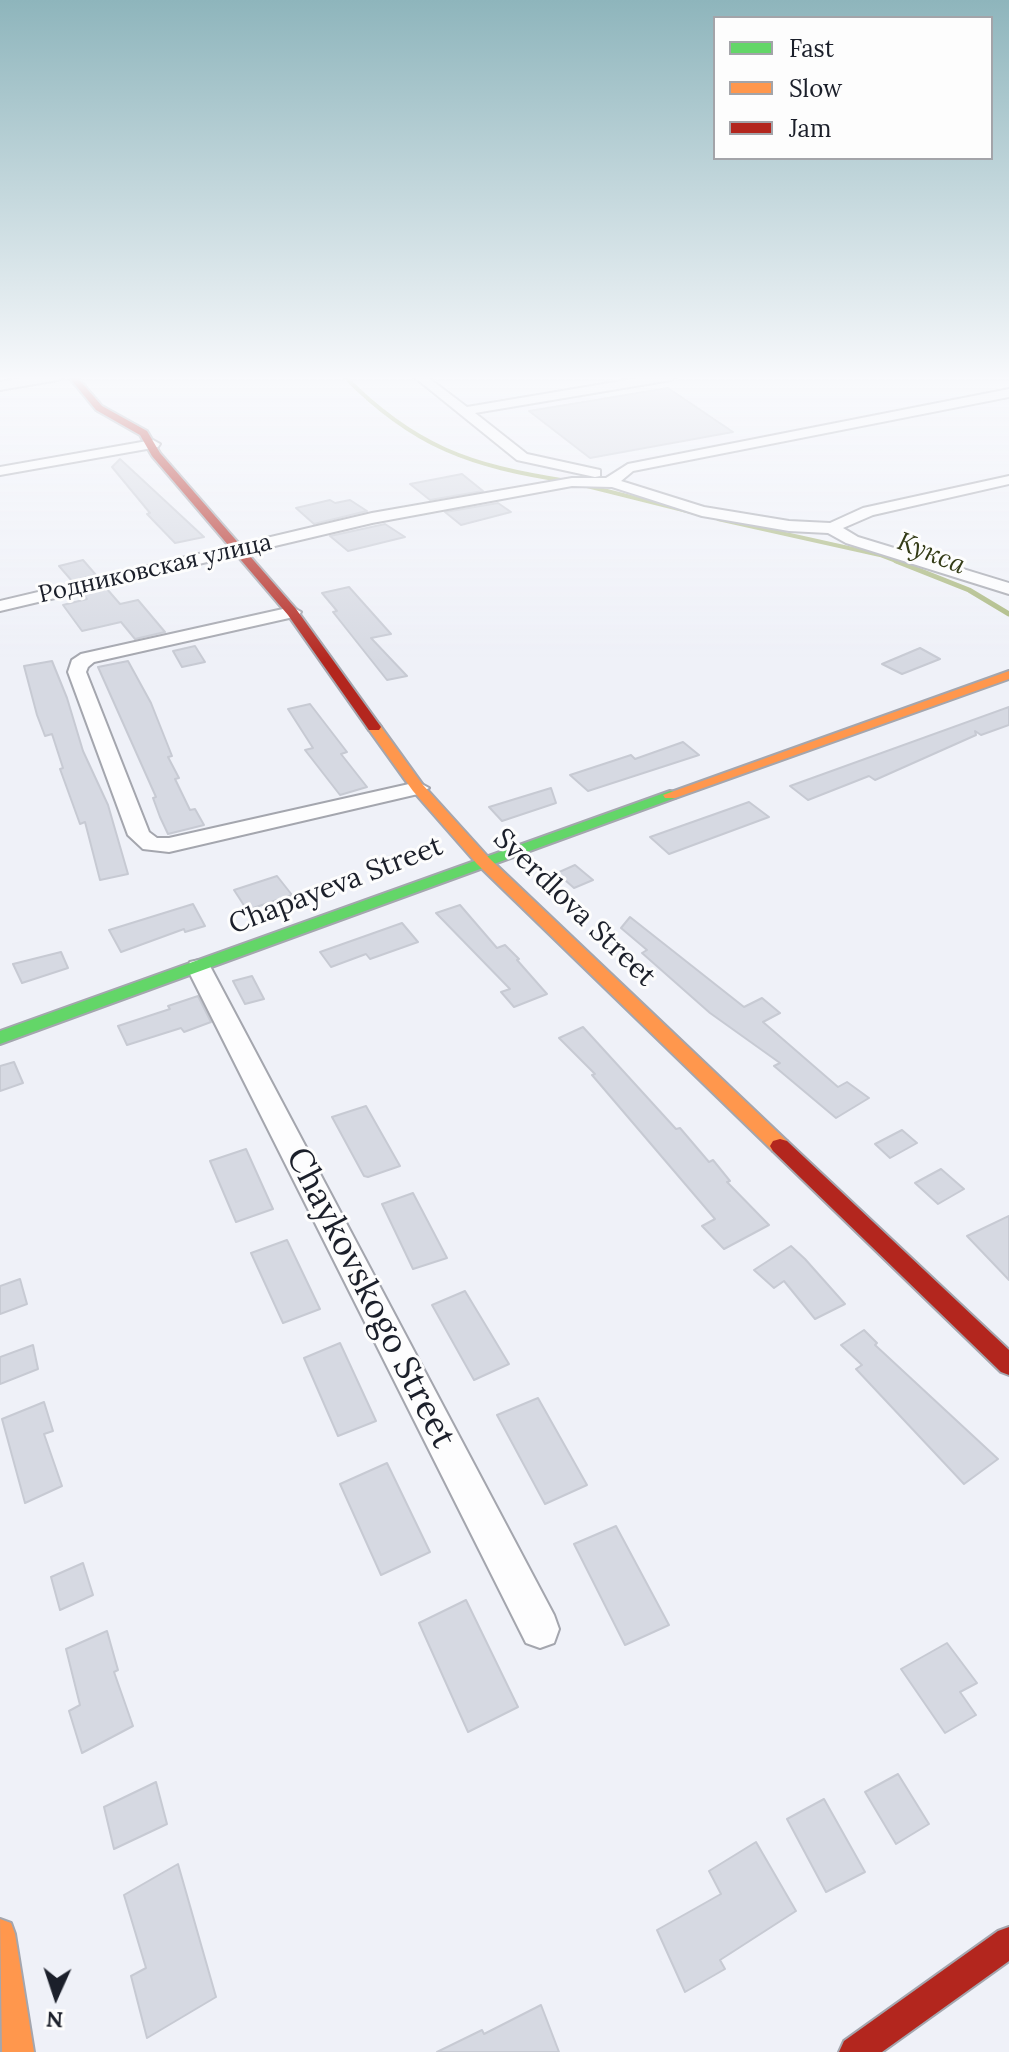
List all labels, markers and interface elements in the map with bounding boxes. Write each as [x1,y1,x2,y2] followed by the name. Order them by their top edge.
[713,16,993,160] legend
[789,33,834,64] text: Fast
[789,73,842,104] text: Slow
[789,113,831,144] text: Jam
[893,526,969,582] water label: Кукса
[36,528,274,610] street label: Родниковская улица
[486,822,662,994] street label: Sverdlova Street
[224,830,448,942] street label: Chapayeva Street
[277,1141,463,1455] street label: Chaykovskogo Street
[16,1956,96,2036] north arrow
[46,2006,64,2034] text: N

